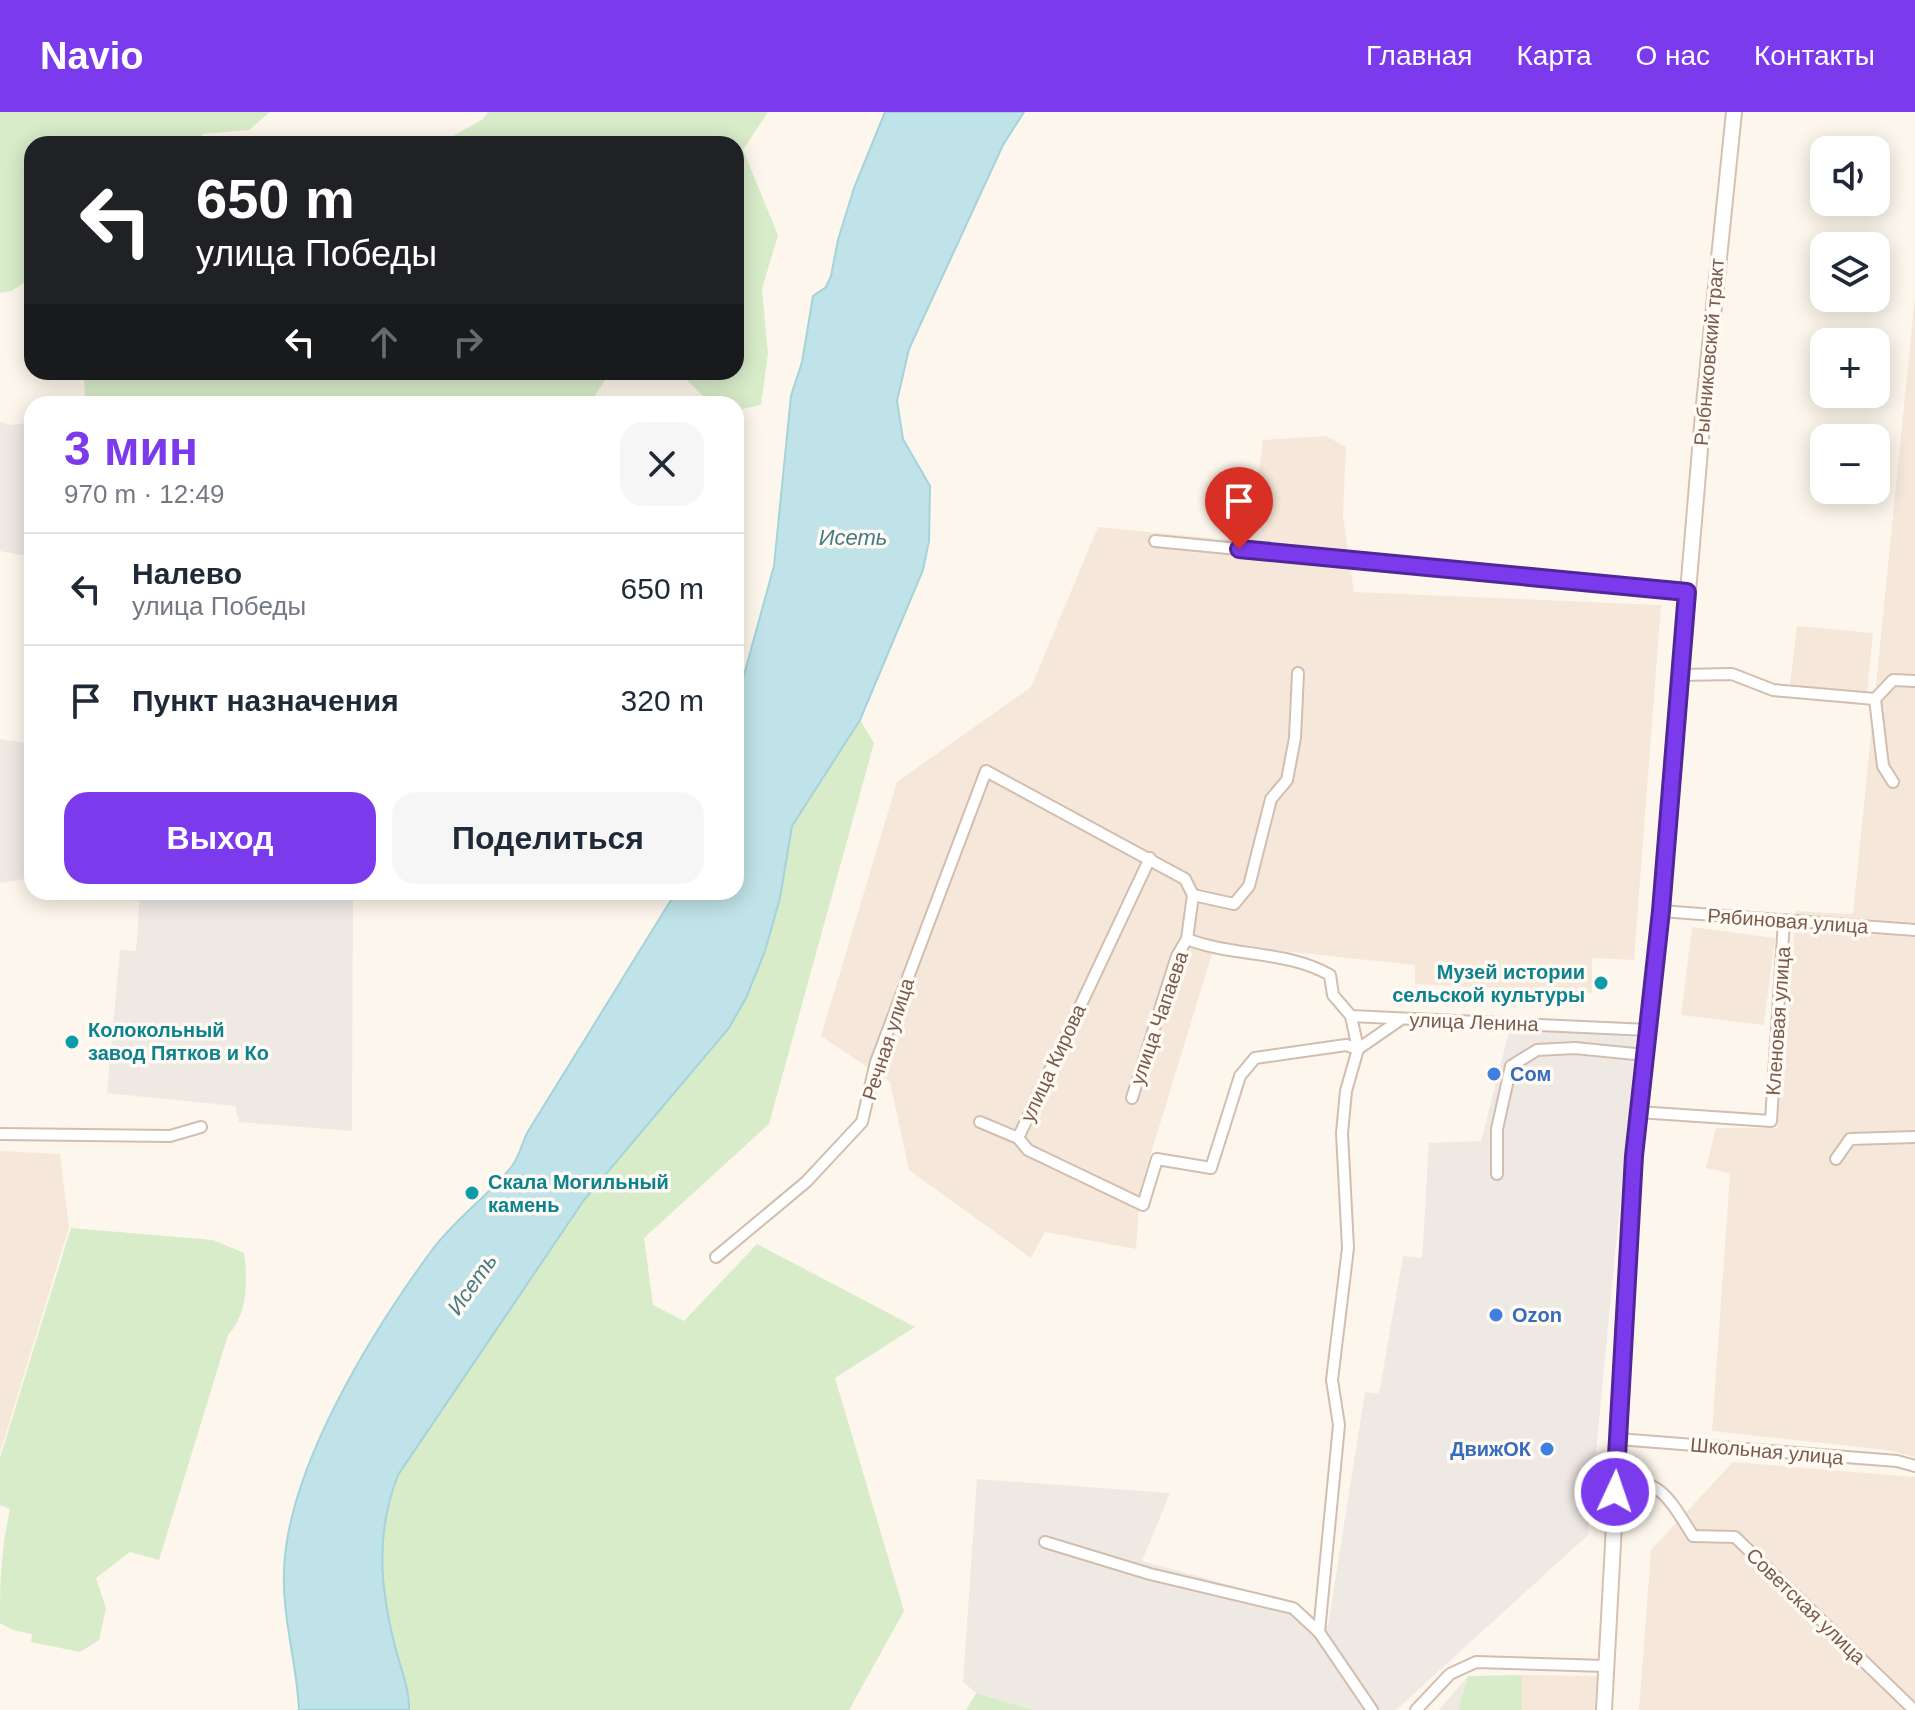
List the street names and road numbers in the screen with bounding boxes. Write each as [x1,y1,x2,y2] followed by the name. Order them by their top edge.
[1690,257,1728,447] street label: Рыбниковский тракт
[1707,904,1870,938] street label: Рябиновая улица
[1762,945,1794,1096] street label: Кленовая улица
[1126,948,1192,1088] street label: улица Чапаева
[858,974,918,1103] street label: Речная улица
[1016,1000,1090,1125] street label: улица Кирова
[1409,1009,1540,1035] street label: улица Ленина
[1690,1433,1845,1469] street label: Школьная улица
[1742,1544,1871,1669] street label: Советская улица

